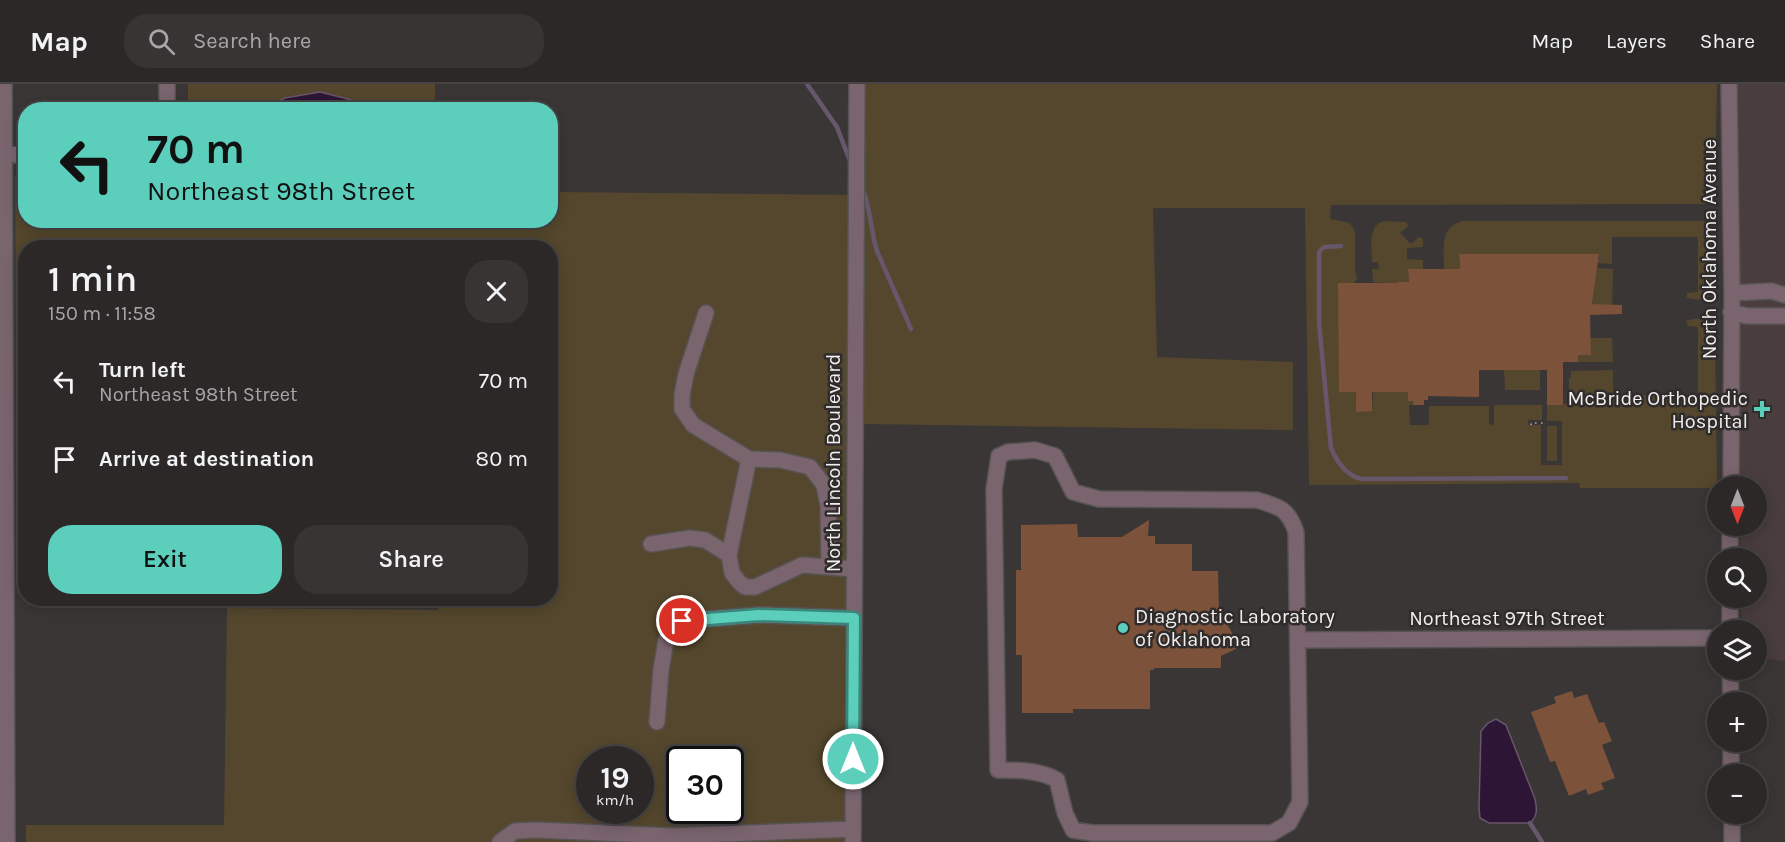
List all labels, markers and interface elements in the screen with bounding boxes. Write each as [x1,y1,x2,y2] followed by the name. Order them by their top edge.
[124,14,544,68] search box
[30,25,88,58] text: Map
[145,25,178,58] icon: search
[193,28,311,54] text: Search here
[1531,29,1573,53] text: Map
[1606,29,1667,53] text: Layers
[1700,29,1755,53] text: Share
[147,124,245,174] text: 70 m
[48,126,126,204] icon: left
[1698,139,1721,359] street label: North Oklahoma Avenue
[147,175,415,207] text: Northeast 98th Street
[48,258,137,300] text: 1 min
[465,260,528,323] button: close
[48,302,156,325] text: 150 m · 11:58
[822,354,845,572] street label: North Lincoln Boulevard
[99,357,186,383] text: Turn left
[48,365,81,398] icon: left
[479,368,528,394] text: 70 m
[99,383,298,406] text: Northeast 98th Street
[1568,387,1748,433] place label: McBride Orthopedic Hospital
[1753,400,1771,418] marker: McBride Orthopedic Hospital
[48,443,81,476] icon: arrive
[99,446,314,472] text: Arrive at destination
[476,446,528,472] text: 80 m
[1707,476,1767,536] north arrow
[1707,476,1767,824] map controls
[48,525,282,594] button: Exit
[294,525,528,594] button: Share
[1707,548,1767,608] button: search
[656,595,707,646] pin
[665,604,698,637] icon: arrive
[1135,605,1335,651] place label: Diagnostic Laboratory of Oklahoma
[1409,607,1605,630] street label: Northeast 97th Street
[1707,620,1767,680] button: layers
[1116,621,1130,635] marker: Diagnostic Laboratory of Oklahoma
[1707,692,1767,752] button: +
[821,727,885,791] position arrow
[666,746,744,824] speed limit sign: 30
[600,760,629,796] text: 19
[1707,764,1767,824] button: −
[596,791,634,809] text: km/h

